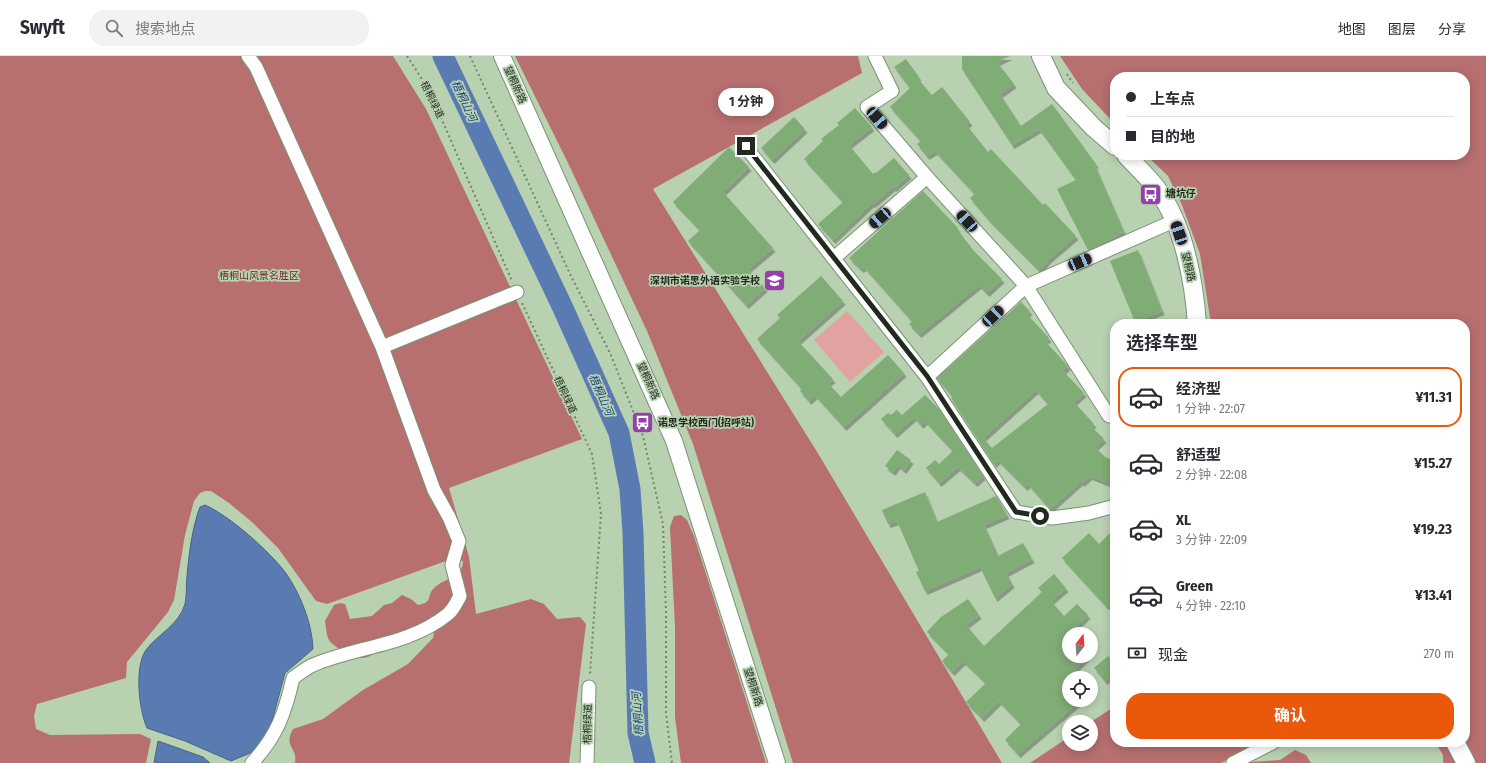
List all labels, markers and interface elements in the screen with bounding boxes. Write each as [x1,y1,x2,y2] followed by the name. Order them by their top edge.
[89,10,369,46] search box
[20,16,65,39] text: Swyft
[103,17,125,39] icon: search
[135,20,195,38] text: 搜索地点
[1338,21,1366,38] text: 地图
[1388,21,1416,38] text: 图层
[1438,21,1466,38] text: 分享
[501,64,529,106] street label: 望桐新路
[449,78,480,125] water label: 梧桐山河
[418,79,446,121] street label: 梧桐绿道
[718,88,774,116] callout: 1 分钟
[1150,90,1195,108] text: 上车点
[729,94,763,109] text: 1 分钟
[865,105,889,131] car
[1150,128,1195,146] text: 目的地
[737,137,755,155] route end
[1137,181,1163,207] bus stop icon: 塘坑仔
[1166,187,1196,200] place label: 塘坑仔
[867,206,893,230] car
[955,208,979,234] car
[1169,220,1189,246] car
[1179,251,1197,283] street label: 望桐路
[1067,252,1093,272] car
[762,268,788,294] school or university icon: 深圳市诺思外语实验学校
[219,270,299,282] park label: 梧桐山风景名胜区
[650,274,760,287] place label: 深圳市诺思外语实验学校
[980,303,1006,329] car
[1126,332,1198,354] text: 选择车型
[634,360,662,402] street label: 望桐新路
[586,372,617,420] water label: 梧桐山河
[551,374,579,416] street label: 梧桐绿道
[1128,379,1164,415] icon: car
[1176,380,1221,398] text: 经济型
[1415,388,1452,406] text: ¥11.31
[1176,401,1245,416] text: 1 分钟 · 22:07
[630,410,656,436] bus stop icon: 诺思学校西门(招呼站)
[658,416,754,429] place label: 诺思学校西门(招呼站)
[1128,445,1164,481] icon: car
[1176,446,1221,464] text: 舒适型
[1414,454,1452,472] text: ¥15.27
[1176,467,1247,482] text: 2 分钟 · 22:08
[1031,507,1049,525] route start
[1128,511,1164,547] icon: car
[1176,511,1191,529] text: XL
[1413,520,1452,538] text: ¥19.23
[1176,532,1247,547] text: 3 分钟 · 22:09
[1128,577,1164,613] icon: car
[1176,577,1213,595] text: Green
[1415,586,1452,604] text: ¥13.41
[1176,598,1246,613] text: 4 分钟 · 22:10
[1062,627,1098,663] north arrow
[1062,627,1098,751] map controls
[1126,642,1148,664] icon: cash
[1158,646,1188,664] text: 现金
[1423,646,1454,661] text: 270 m
[741,666,765,708] street label: 望桐新路
[1062,671,1098,707] button: locate
[630,690,646,736] water label: 梧桐山河
[1126,693,1454,739] button: 确认
[582,704,594,744] street label: 梧桐绿道
[1062,715,1098,751] button: layers

